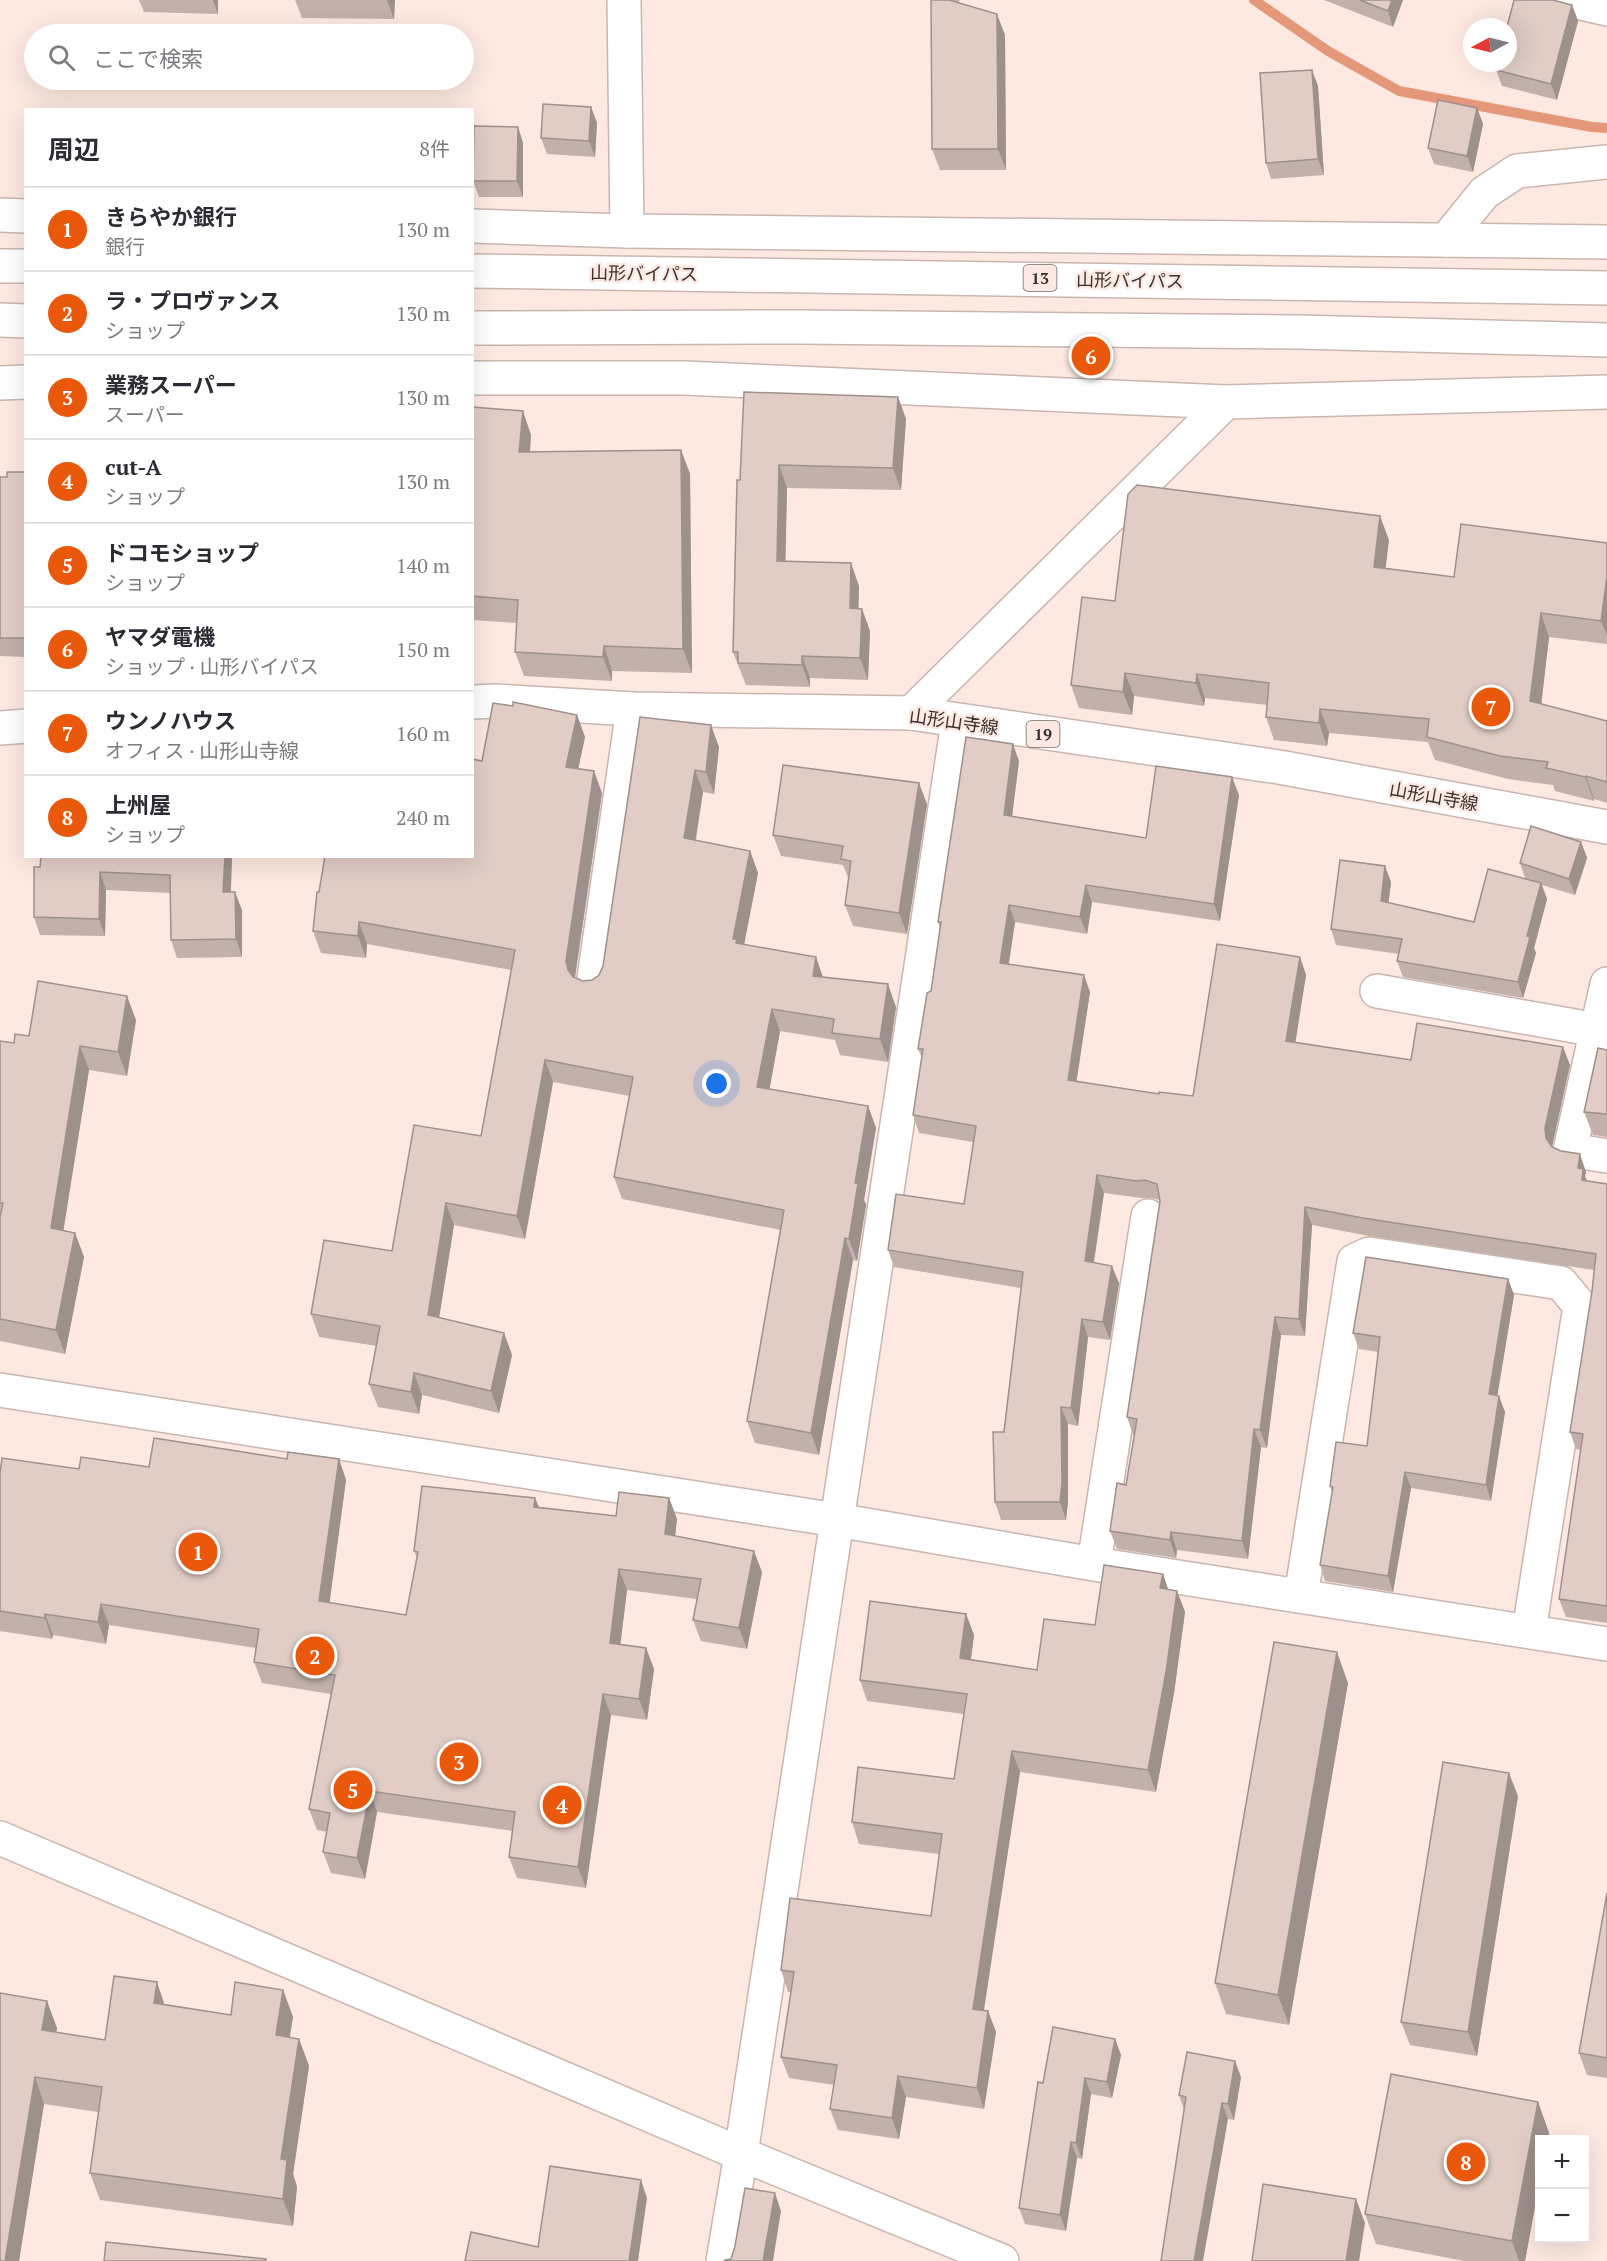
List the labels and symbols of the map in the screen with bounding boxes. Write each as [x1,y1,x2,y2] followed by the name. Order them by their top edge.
[1463,18,1517,72] north arrow
[590,260,698,286] street label: 山形バイパス
[1024,265,1056,291] road number: 13
[1076,267,1184,293] street label: 山形バイパス
[1072,334,1110,378] pin: 6
[1472,684,1510,730] pin: 7
[908,703,1000,739] street label: 山形山寺線
[1026,721,1060,747] road number: 19
[1388,776,1480,816] street label: 山形山寺線
[702,1069,731,1098] your location
[178,1530,218,1574] pin: 1
[296,1634,334,1678] pin: 2
[440,1740,478,1784] pin: 3
[334,1768,372,1812] pin: 5
[542,1782,582,1828] pin: 4
[1446,2140,1486,2184] pin: 8

